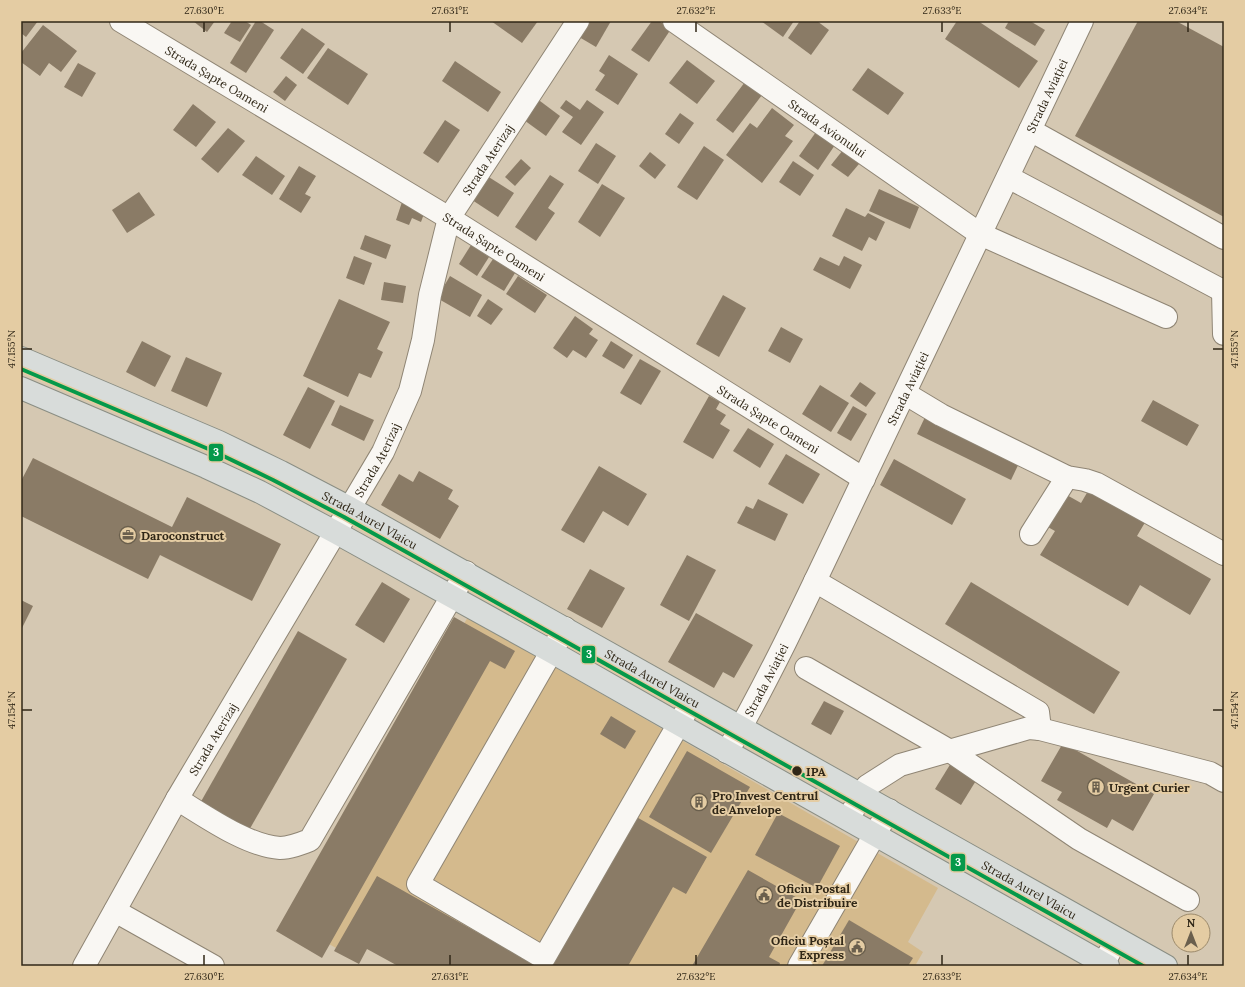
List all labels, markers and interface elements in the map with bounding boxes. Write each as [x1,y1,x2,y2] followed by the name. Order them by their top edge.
[184,4,224,17] text: 27.630°E
[431,4,469,17] text: 27.631°E
[677,4,715,17] text: 27.632°E
[922,4,962,17] text: 27.633°E
[1169,4,1207,17] text: 27.634°E
[163,42,271,115] street label: Strada Șapte Oameni
[1022,56,1070,135] street label: Strada Aviației
[786,96,869,160] street label: Strada Avionului
[459,121,516,198] street label: Strada Aterizaj
[441,209,548,284] street label: Strada Șapte Oameni
[5,329,18,368] text: 47.155°N
[1228,329,1241,368] text: 47.155°N
[883,349,931,428] street label: Strada Aviației
[715,381,822,457] street label: Strada Șapte Oameni
[351,420,403,499] street label: Strada Aterizaj
[208,443,224,462] line badge: 3
[213,445,219,459] text: 3
[320,487,420,552] street label: Strada Aurel Vlaicu
[118,525,138,545] office icon: Daroconstruct
[141,528,226,543] place label: Daroconstruct
[741,641,791,719] street label: Strada Aviației
[581,645,596,664] line badge: 3
[603,645,703,711] street label: Strada Aurel Vlaicu
[586,647,592,661] text: 3
[5,691,18,729] text: 47.154°N
[1228,691,1241,729] text: 47.154°N
[185,700,240,778] street label: Strada Aterizaj
[790,764,804,778] marker: IPA
[806,764,826,779] place label: IPA
[1086,777,1106,797] building icon: Urgent Curier
[1109,780,1190,795] place label: Urgent Curier
[712,788,818,817] place label: Pro Invest Centrul de Anvelope
[689,792,709,812] building icon: Pro Invest Centrul de Anvelope
[950,853,966,872] line badge: 3
[955,855,961,869] text: 3
[979,857,1080,922] street label: Strada Aurel Vlaicu
[777,881,858,910] place label: Oficiu Postal de Distribuire
[754,885,774,905] public building icon: Oficiu Postal de Distribuire
[1171,913,1211,953] north arrow
[1187,916,1196,930] text: N
[771,933,844,962] place label: Oficiu Poștal Express
[847,937,867,957] public building icon: Oficiu Poștal Express
[184,970,224,983] text: 27.630°E
[431,970,469,983] text: 27.631°E
[677,970,715,983] text: 27.632°E
[922,970,962,983] text: 27.633°E
[1169,970,1207,983] text: 27.634°E

